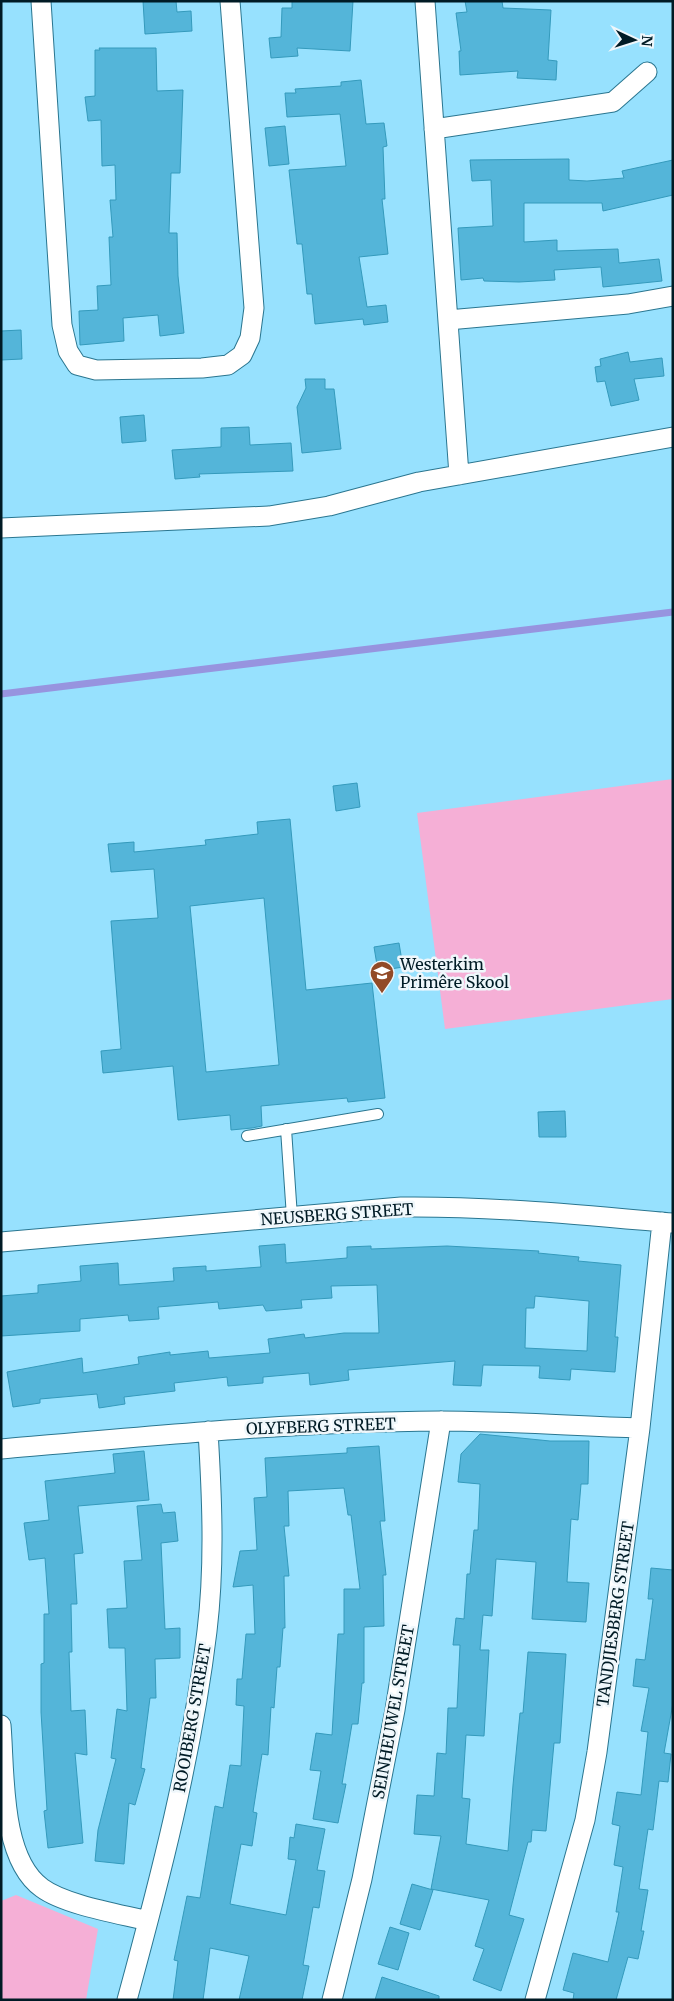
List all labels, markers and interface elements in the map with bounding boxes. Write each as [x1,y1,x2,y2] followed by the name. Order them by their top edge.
[609,15,659,65] north arrow
[638,35,656,47] text: N
[399,954,509,992] place label: Westerkim Primêre Skool
[369,960,395,994] school or university icon: Westerkim Primêre Skool
[260,1199,414,1229] street label: NEUSBERG STREET
[246,1413,396,1439] street label: OLYFBERG STREET
[592,1520,638,1708] street label: TANDJIESBERG STREET
[368,1623,418,1801] street label: SEINHEUWEL STREET
[169,1642,215,1794] street label: ROOIBERG STREET

